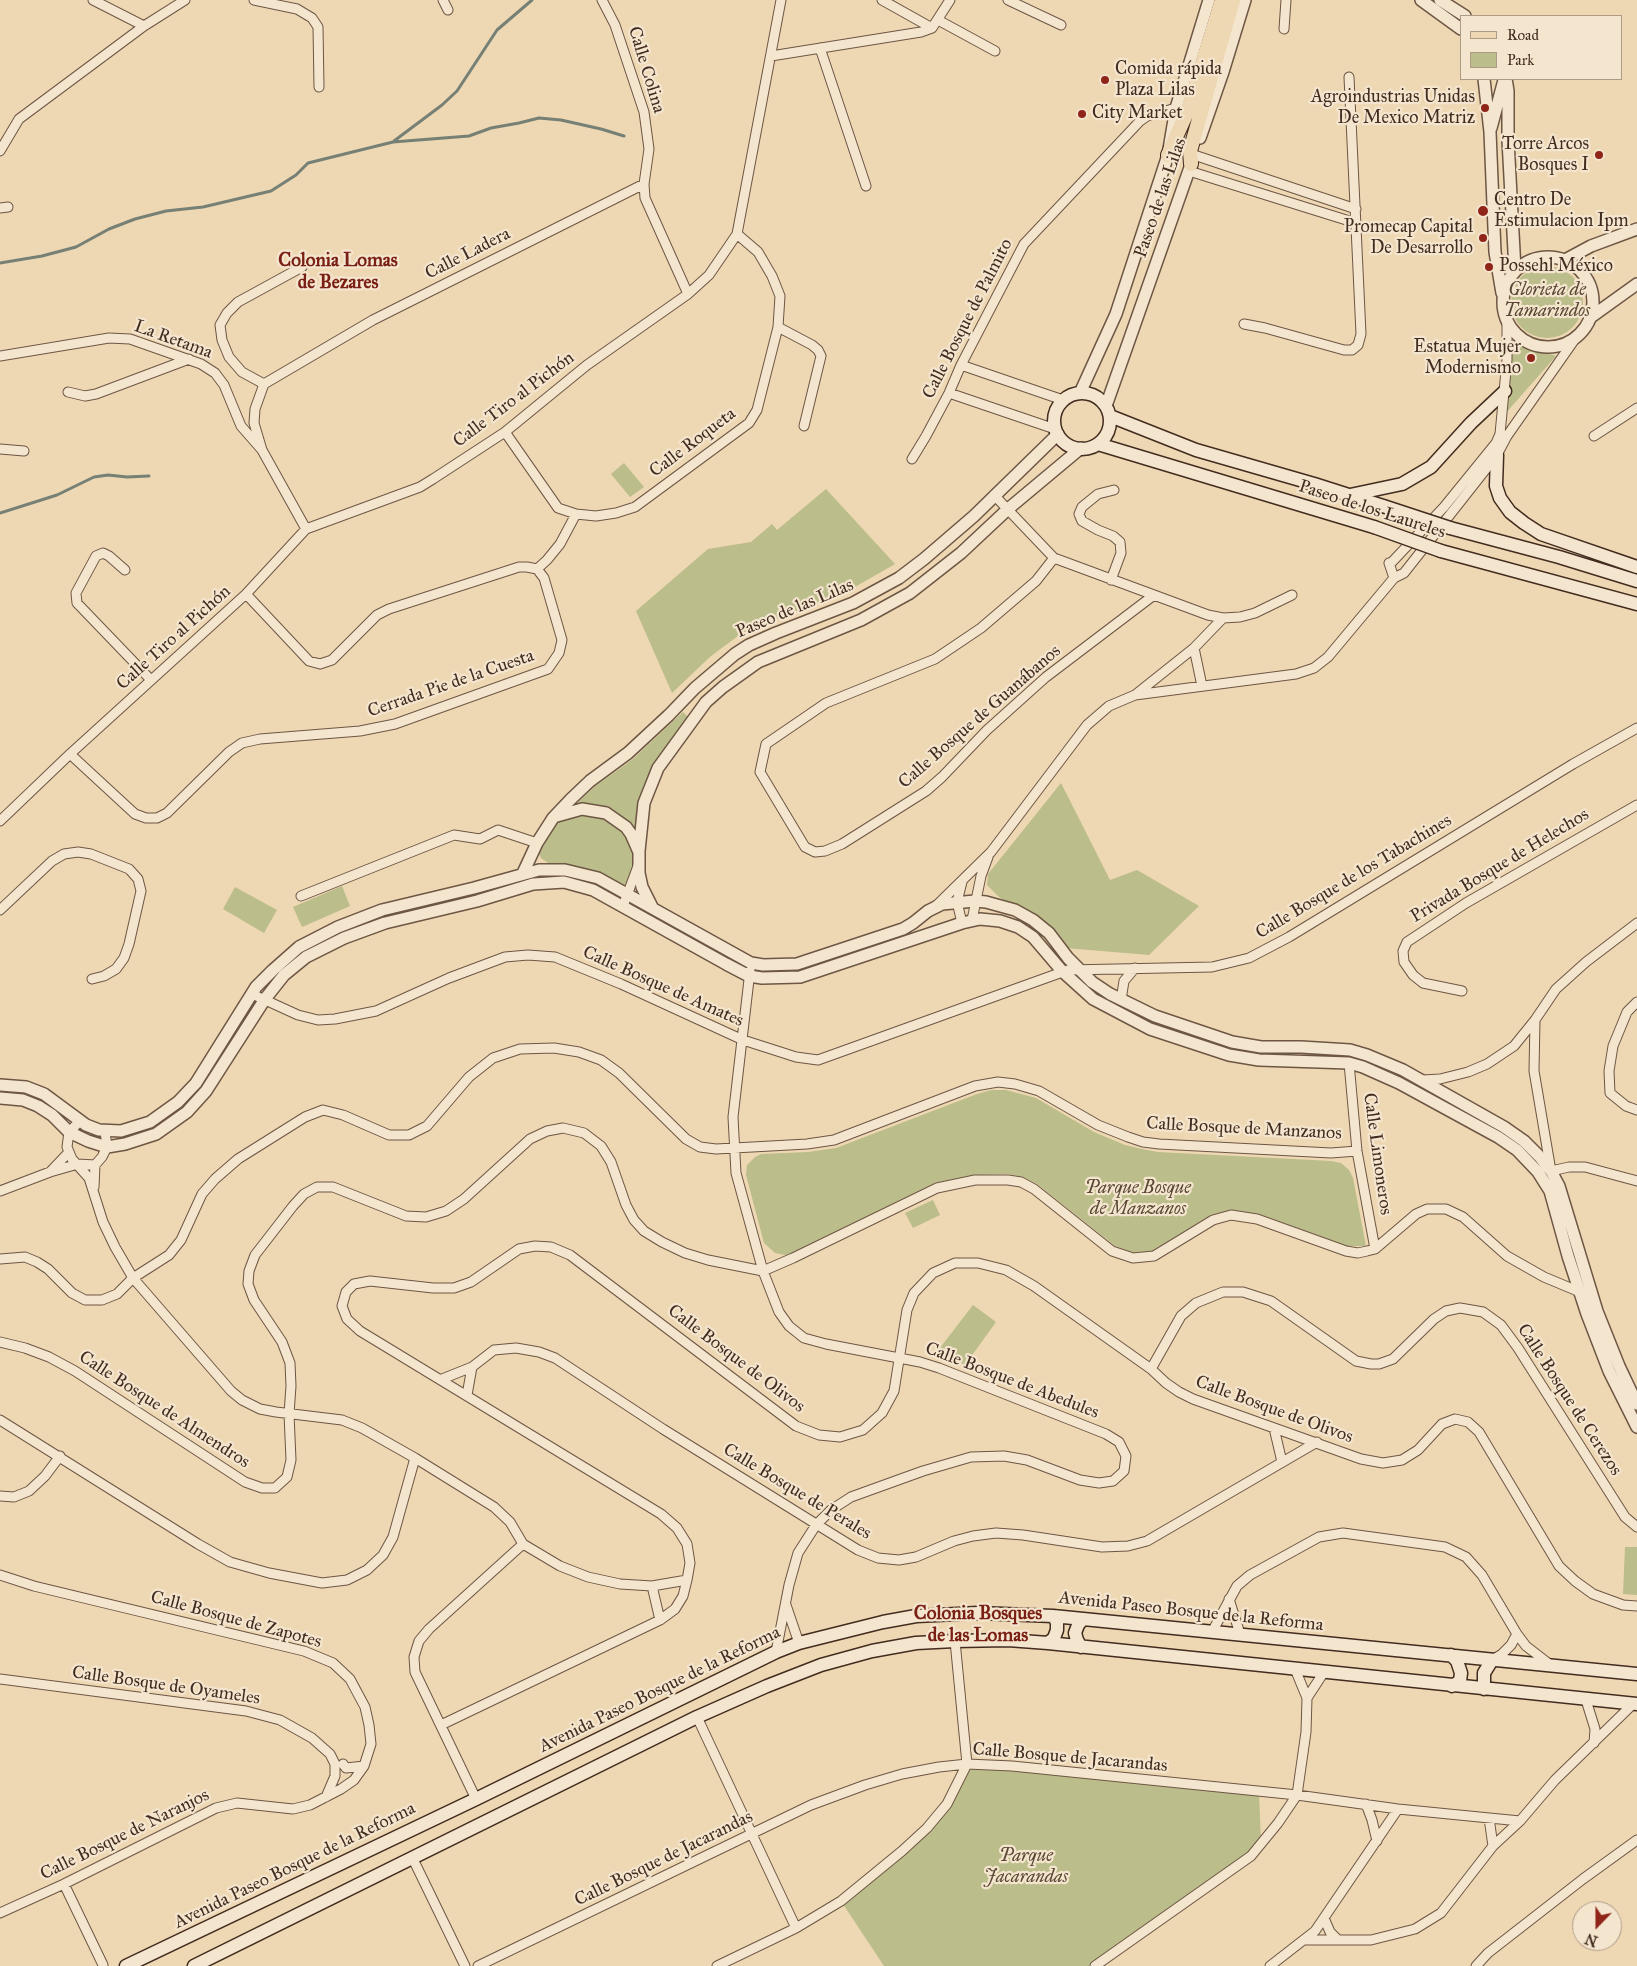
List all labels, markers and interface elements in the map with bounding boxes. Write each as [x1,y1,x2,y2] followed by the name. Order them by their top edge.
[1460,15,1622,80] legend
[623,24,669,116] street label: Calle Colina
[1507,26,1539,44] text: Road
[1507,51,1534,69] text: Park
[1115,59,1222,102] place label: Comida rápida Plaza Lilas
[1099,74,1111,86] marker: Comida rápida Plaza Lilas
[1311,87,1475,130] place label: Agroindustrias Unidas De Mexico Matriz
[1479,102,1491,114] marker: Agroindustrias Unidas De Mexico Matriz
[1092,103,1183,125] place label: City Market
[1076,108,1088,120] marker: City Market
[1502,134,1589,176] place label: Torre Arcos Bosques I
[1130,135,1192,261] street label: Paseo de las Lilas
[1593,149,1605,161] marker: Torre Arcos Bosques I
[1494,190,1629,232] place label: Centro De Estimulacion Ipm
[1476,204,1490,218] marker: Centro De Estimulacion Ipm
[1344,217,1473,260] place label: Promecap Capital De Desarrollo
[422,223,514,285] street label: Calle Ladera
[1477,232,1489,244] marker: Promecap Capital De Desarrollo
[918,235,1018,403] street label: Calle Bosque de Palmito
[278,250,398,294] district label: Colonia Lomas de Bezares
[1499,256,1613,278] place label: Possehl México
[1483,261,1495,273] marker: Possehl México
[1504,280,1590,322] park label: Glorieta de Tamarindos
[131,316,215,364] street label: La Retama
[1414,337,1521,379] place label: Estatua Mujer Modernismo
[449,347,579,453] street label: Calle Tiro al Pichón
[1525,352,1537,364] marker: Estatua Mujer Modernismo
[646,404,740,482] street label: Calle Roqueta
[1296,476,1448,544] street label: Paseo de los Laureles
[733,575,857,643] street label: Paseo de las Lilas
[113,581,235,695] street label: Calle Tiro al Pichón
[894,641,1066,793] street label: Calle Bosque de Guanábanos
[365,645,537,723] street label: Cerrada Pie de la Cuesta
[1407,804,1593,928] street label: Privada Bosque de Helechos
[1252,810,1456,944] street label: Calle Bosque de los Tabachines
[579,942,747,1032] street label: Calle Bosque de Amates
[1358,1092,1396,1216] street label: Calle Limoneros
[1146,1113,1342,1145] street label: Calle Bosque de Manzanos
[1085,1178,1191,1220] park label: Parque Bosque de Manzanos
[663,1300,809,1418] street label: Calle Bosque de Olivos
[1512,1320,1626,1480] street label: Calle Bosque de Cerezos
[922,1338,1102,1424] street label: Calle Bosque de Abedules
[75,1347,253,1473] street label: Calle Bosque de Almendros
[1192,1371,1356,1449] street label: Calle Bosque de Olivos
[719,1439,875,1545] street label: Calle Bosque de Perales
[148,1587,324,1653] street label: Calle Bosque de Zapotes
[1058,1587,1324,1637] street label: Avenida Paseo Bosque de la Reforma
[914,1603,1042,1647] district label: Colonia Bosques de las Lomas
[536,1622,784,1758] street label: Avenida Paseo Bosque de la Reforma
[71,1662,261,1710] street label: Calle Bosque de Oyameles
[972,1739,1168,1777] street label: Calle Bosque de Jacarandas
[37,1785,213,1885] street label: Calle Bosque de Naranjos
[171,1798,419,1934] street label: Avenida Paseo Bosque de la Reforma
[571,1806,757,1912] street label: Calle Bosque de Jacarandas
[984,1846,1068,1888] park label: Parque Jacarandas
[1572,1901,1622,1951] north arrow
[1583,1929,1600,1950] text: N

